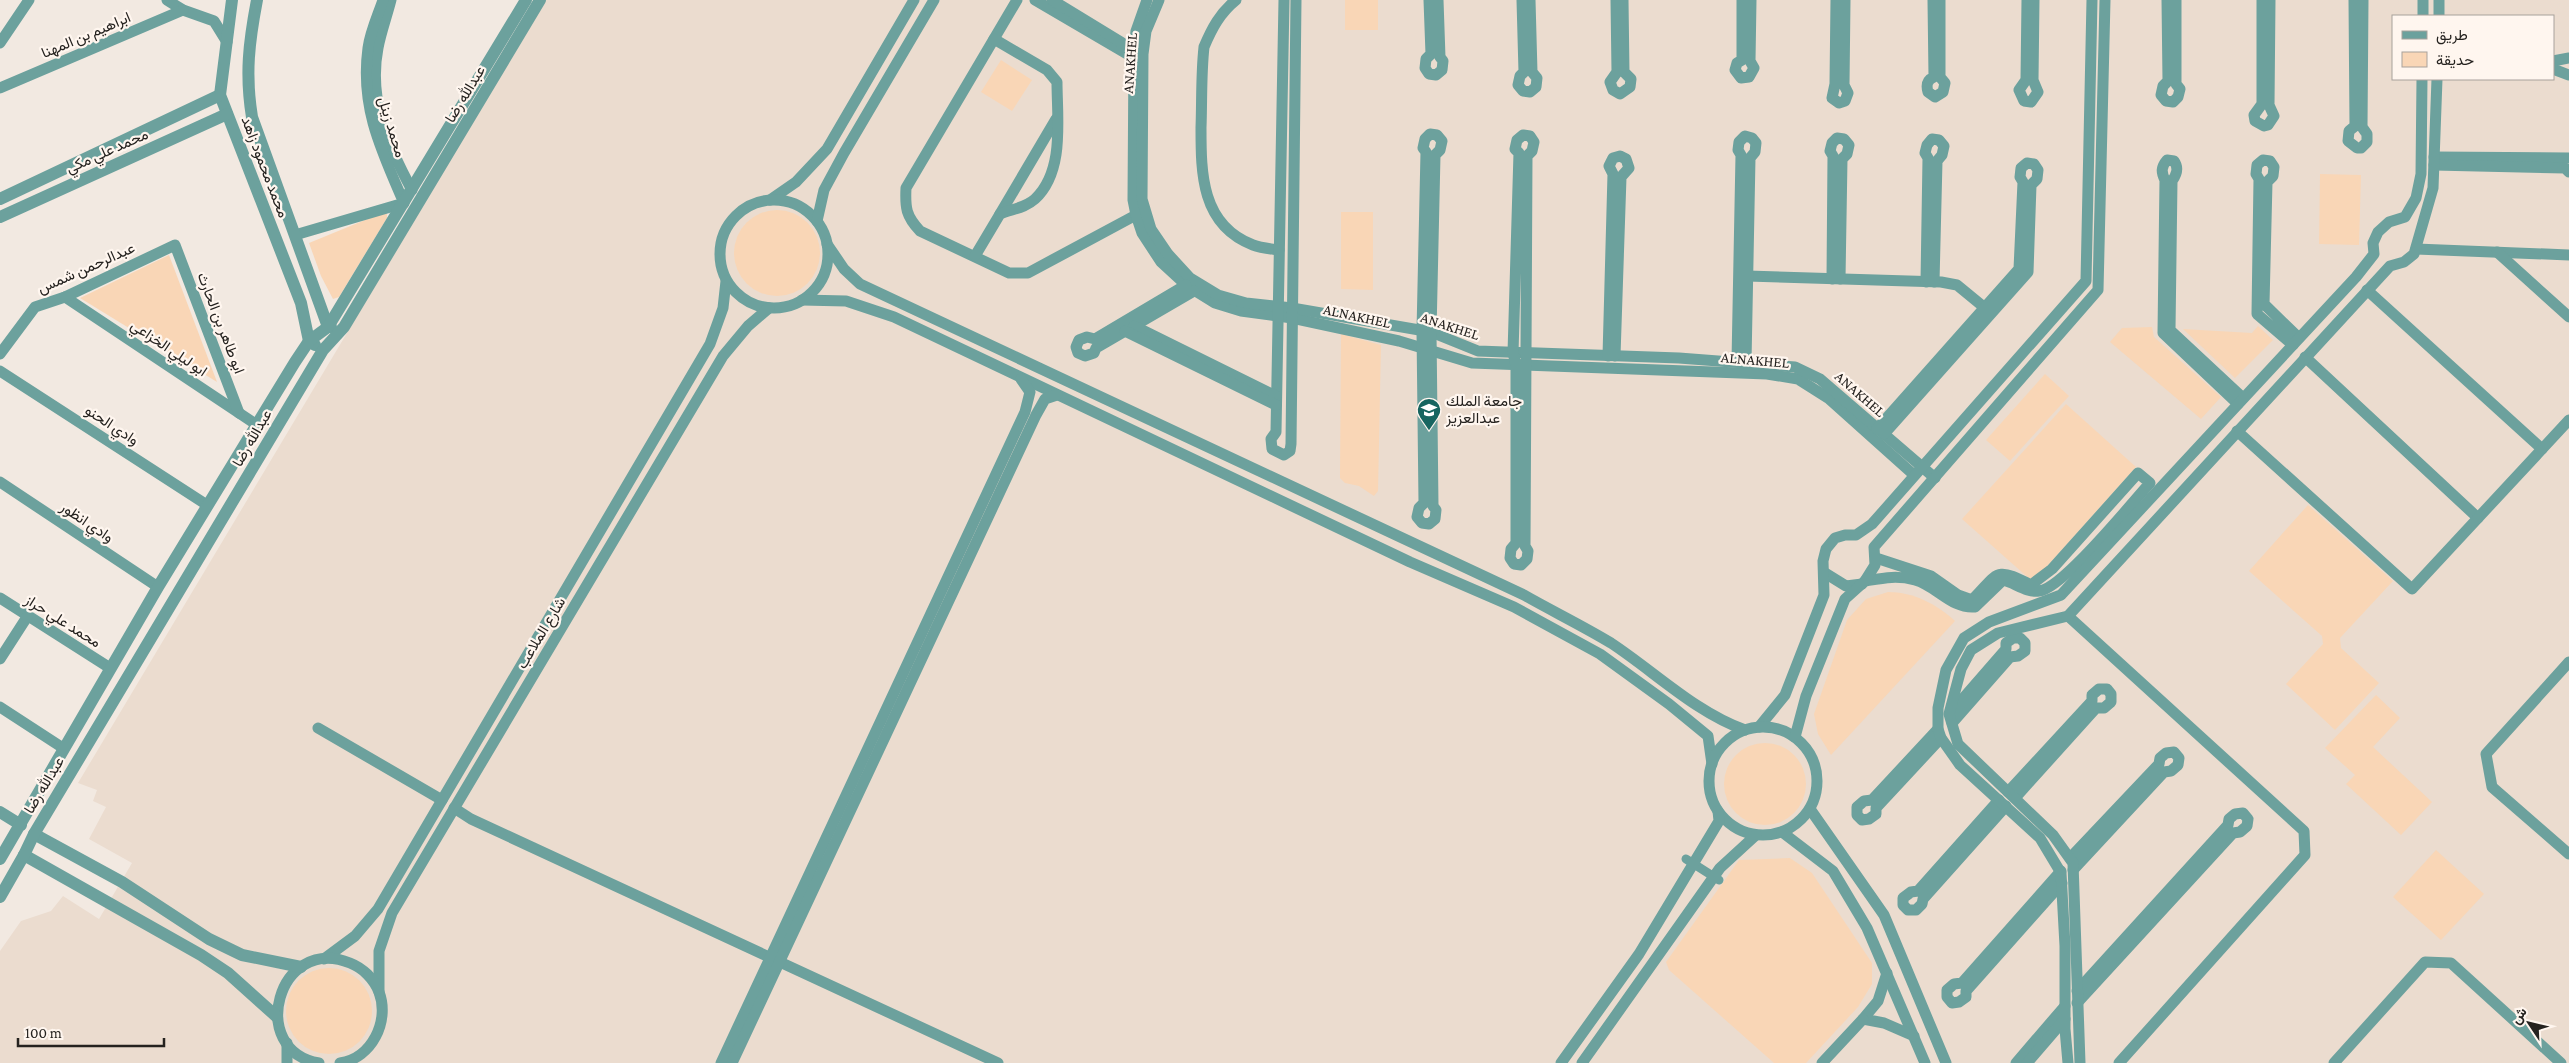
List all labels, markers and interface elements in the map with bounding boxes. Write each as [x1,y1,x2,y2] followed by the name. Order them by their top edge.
[39,9,134,63] street label: ابراهيم بن المهنا
[2392,15,2554,80] legend
[2436,27,2468,45] text: طريق
[1120,32,1140,94] street label: ANAKHEL
[2436,52,2474,69] text: حديقة
[441,62,489,126] street label: عبدالله رضا
[374,95,409,160] street label: محمد زينل
[237,114,292,220] street label: محمد محمود زاهد
[63,126,153,181] street label: محمد علي مكي
[35,239,138,298] street label: عبدالرحمن شمس
[192,270,248,377] street label: ابو طاهر بن الحارث
[1322,301,1393,331] street label: ALNAKHEL
[1419,309,1482,343] street label: ANAKHEL
[125,317,210,383] street label: ابو ليلي الخزاعي
[1720,349,1790,371] street label: ALNAKHEL
[1832,368,1889,420] street label: ANAKHEL
[1445,393,1522,427] place label: جامعة الملك عبدالعزيز
[1416,397,1442,431] school or university icon: جامعة الملك عبدالعزيز
[80,402,142,452] street label: وادي الحنو
[228,406,276,470] street label: عبدالله رضا
[54,498,117,550] street label: وادي انظور
[19,591,104,655] street label: محمد علي حراز
[513,594,571,673] street label: شارع الملاعب
[20,753,68,817] street label: عبدالله رضا
[2504,998,2554,1048] north arrow
[2507,1004,2531,1028] text: ش
[18,1016,164,1048] scale bar
[25,1025,62,1041] text: 100 m

